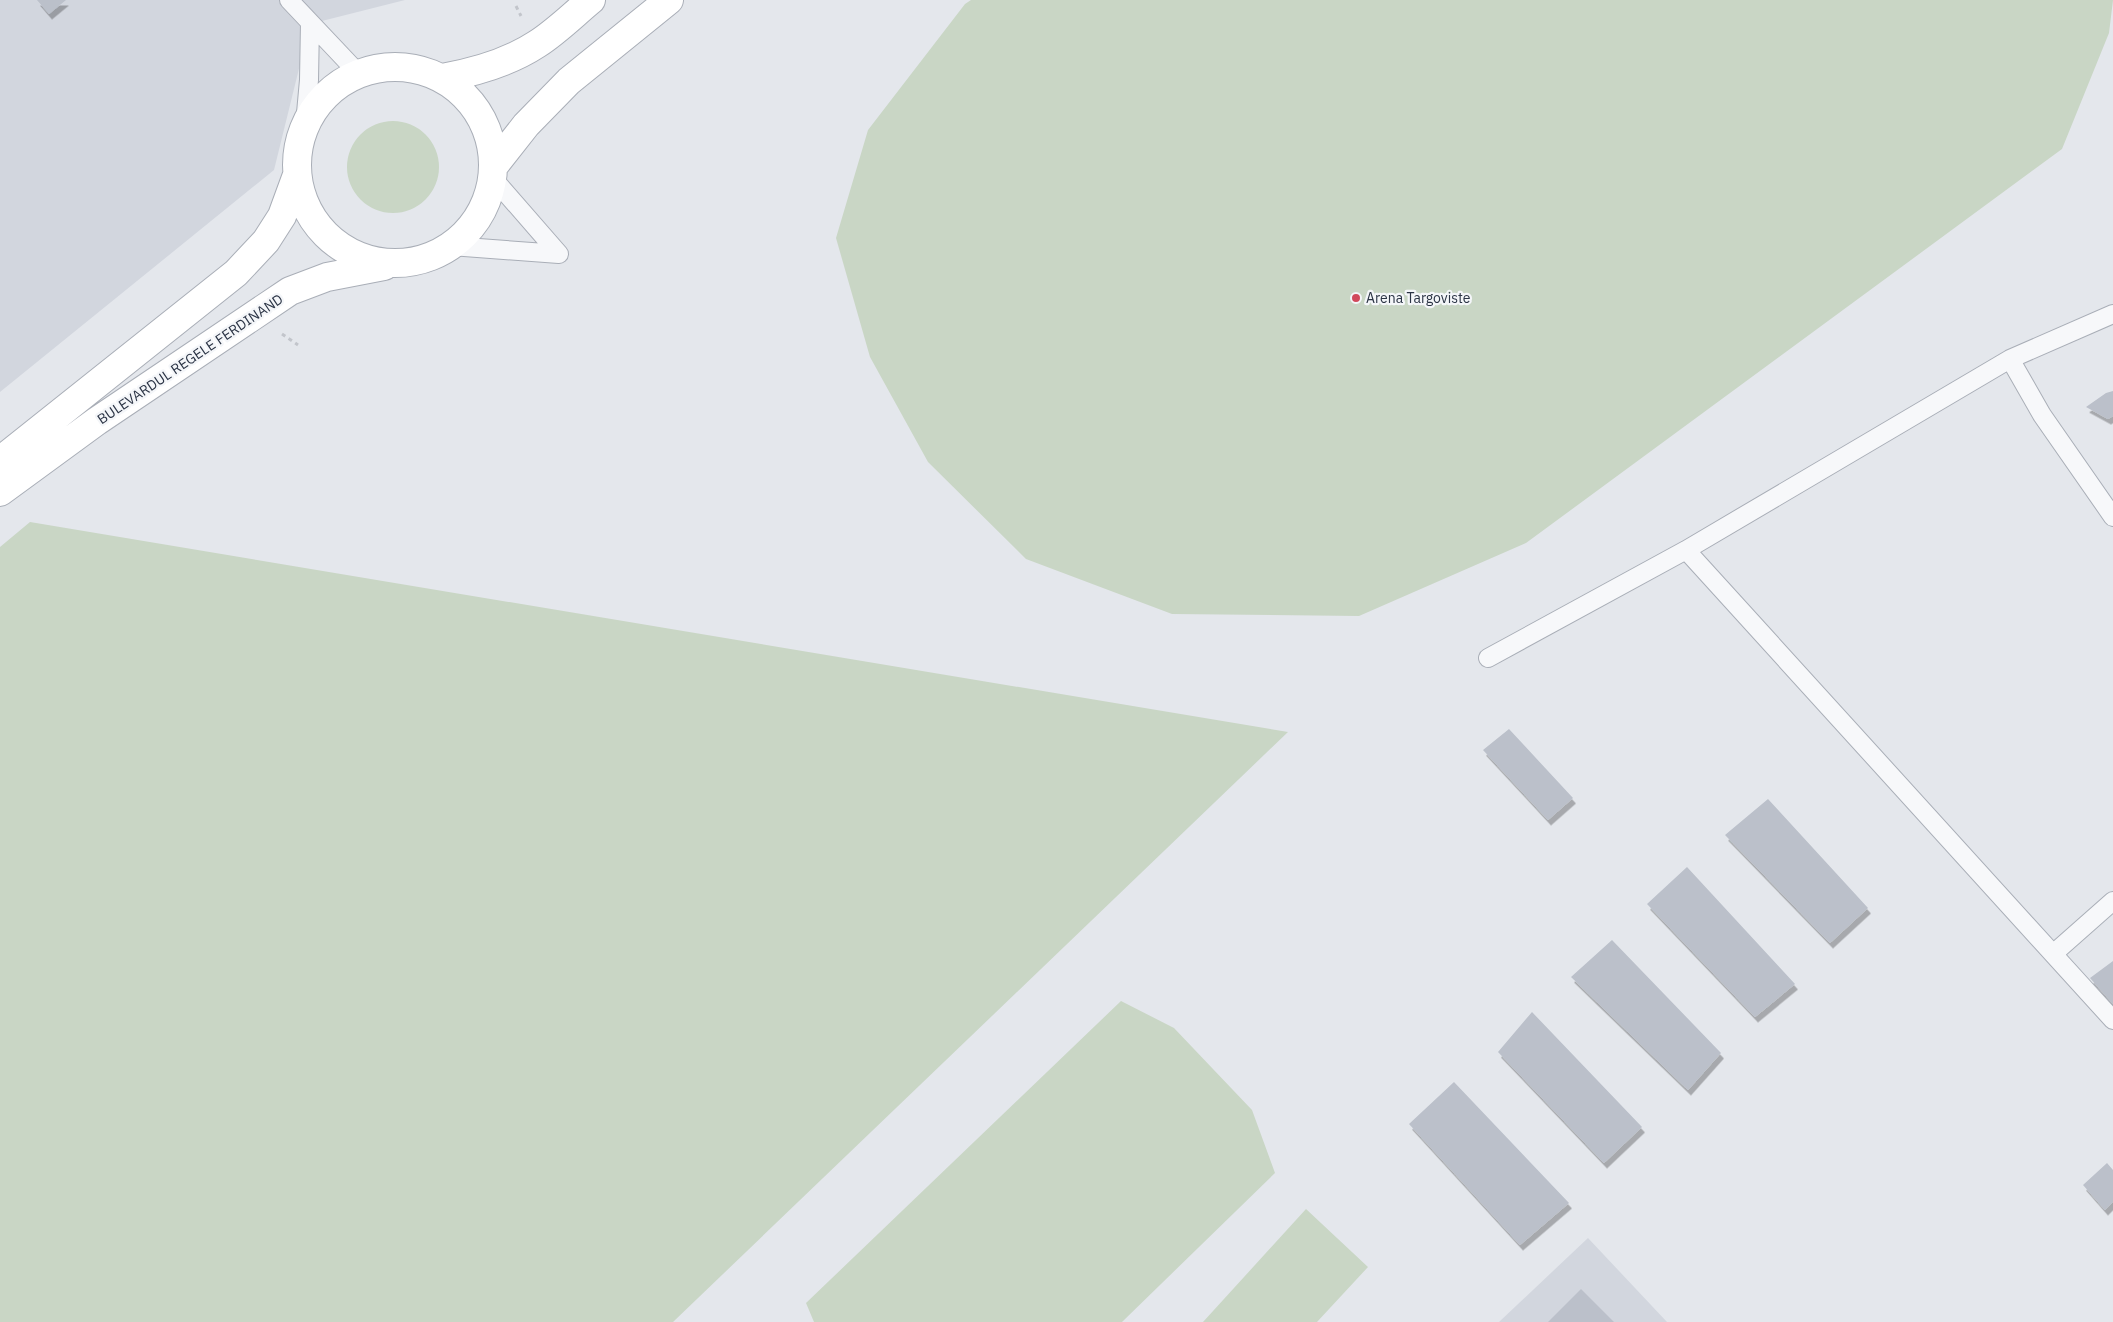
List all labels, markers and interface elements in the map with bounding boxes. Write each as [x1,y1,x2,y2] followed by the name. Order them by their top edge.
[1366,289,1471,307] place label: Arena Targoviste
[94,290,286,428] street label: BULEVARDUL REGELE FERDINAND
[1350,292,1362,304] marker: Arena Targoviste

